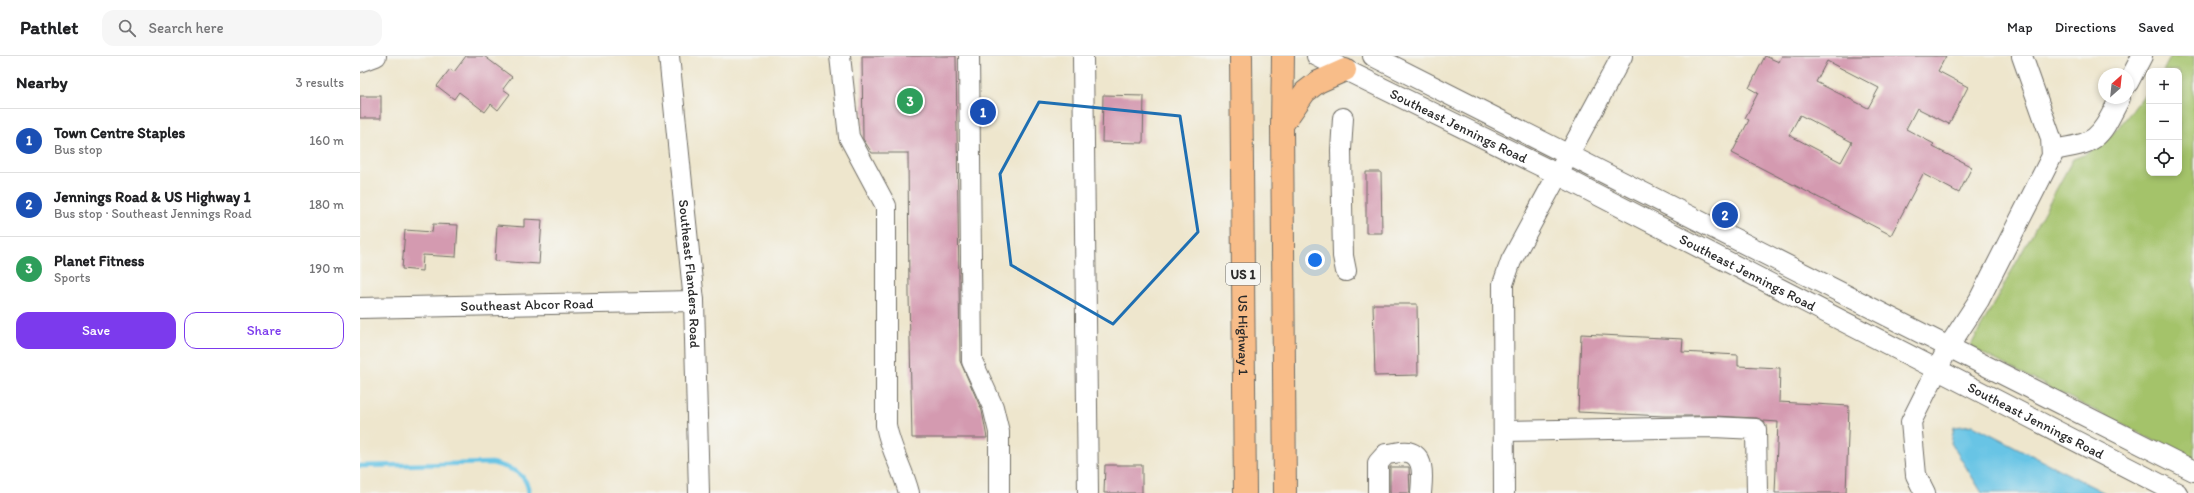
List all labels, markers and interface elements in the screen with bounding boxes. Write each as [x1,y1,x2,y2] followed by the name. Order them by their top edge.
[102,10,382,46] search box
[20,16,78,39] text: Pathlet
[116,17,138,39] icon: search
[148,19,224,37] text: Search here
[2007,19,2033,36] text: Map
[2055,19,2116,36] text: Directions
[2138,19,2174,36] text: Saved
[2098,68,2134,104] north arrow
[2146,68,2182,176] map controls
[2146,68,2182,104] button: +
[16,72,68,92] text: Nearby
[295,75,344,90] text: 3 results
[1387,85,1531,167] street label: Southeast Jennings Road
[897,86,923,116] pin: 3
[970,97,996,127] pin: 1
[2146,104,2182,140] button: −
[54,124,185,142] text: Town Centre Staples
[26,133,32,148] text: 1
[309,133,344,148] text: 160 m
[2146,140,2182,176] button: locate
[54,142,102,157] text: Bus stop
[54,188,250,206] text: Jennings Road & US Highway 1
[26,197,32,212] text: 2
[309,197,344,212] text: 180 m
[675,199,704,349] street label: Southeast Flanders Road
[1712,200,1738,230] pin: 2
[54,206,252,221] text: Bus stop · Southeast Jennings Road
[1677,230,1819,314] street label: Southeast Jennings Road
[1305,250,1325,270] your location
[54,252,144,270] text: Planet Fitness
[25,261,33,276] text: 3
[309,261,344,276] text: 190 m
[1226,263,1260,285] road number: US 1
[54,270,90,285] text: Sports
[460,295,594,314] street label: Southeast Abcor Road
[1235,295,1252,376] street label: US Highway 1
[16,312,176,349] button: Save
[184,312,344,349] button: Share
[1965,378,2107,463] street label: Southeast Jennings Road

